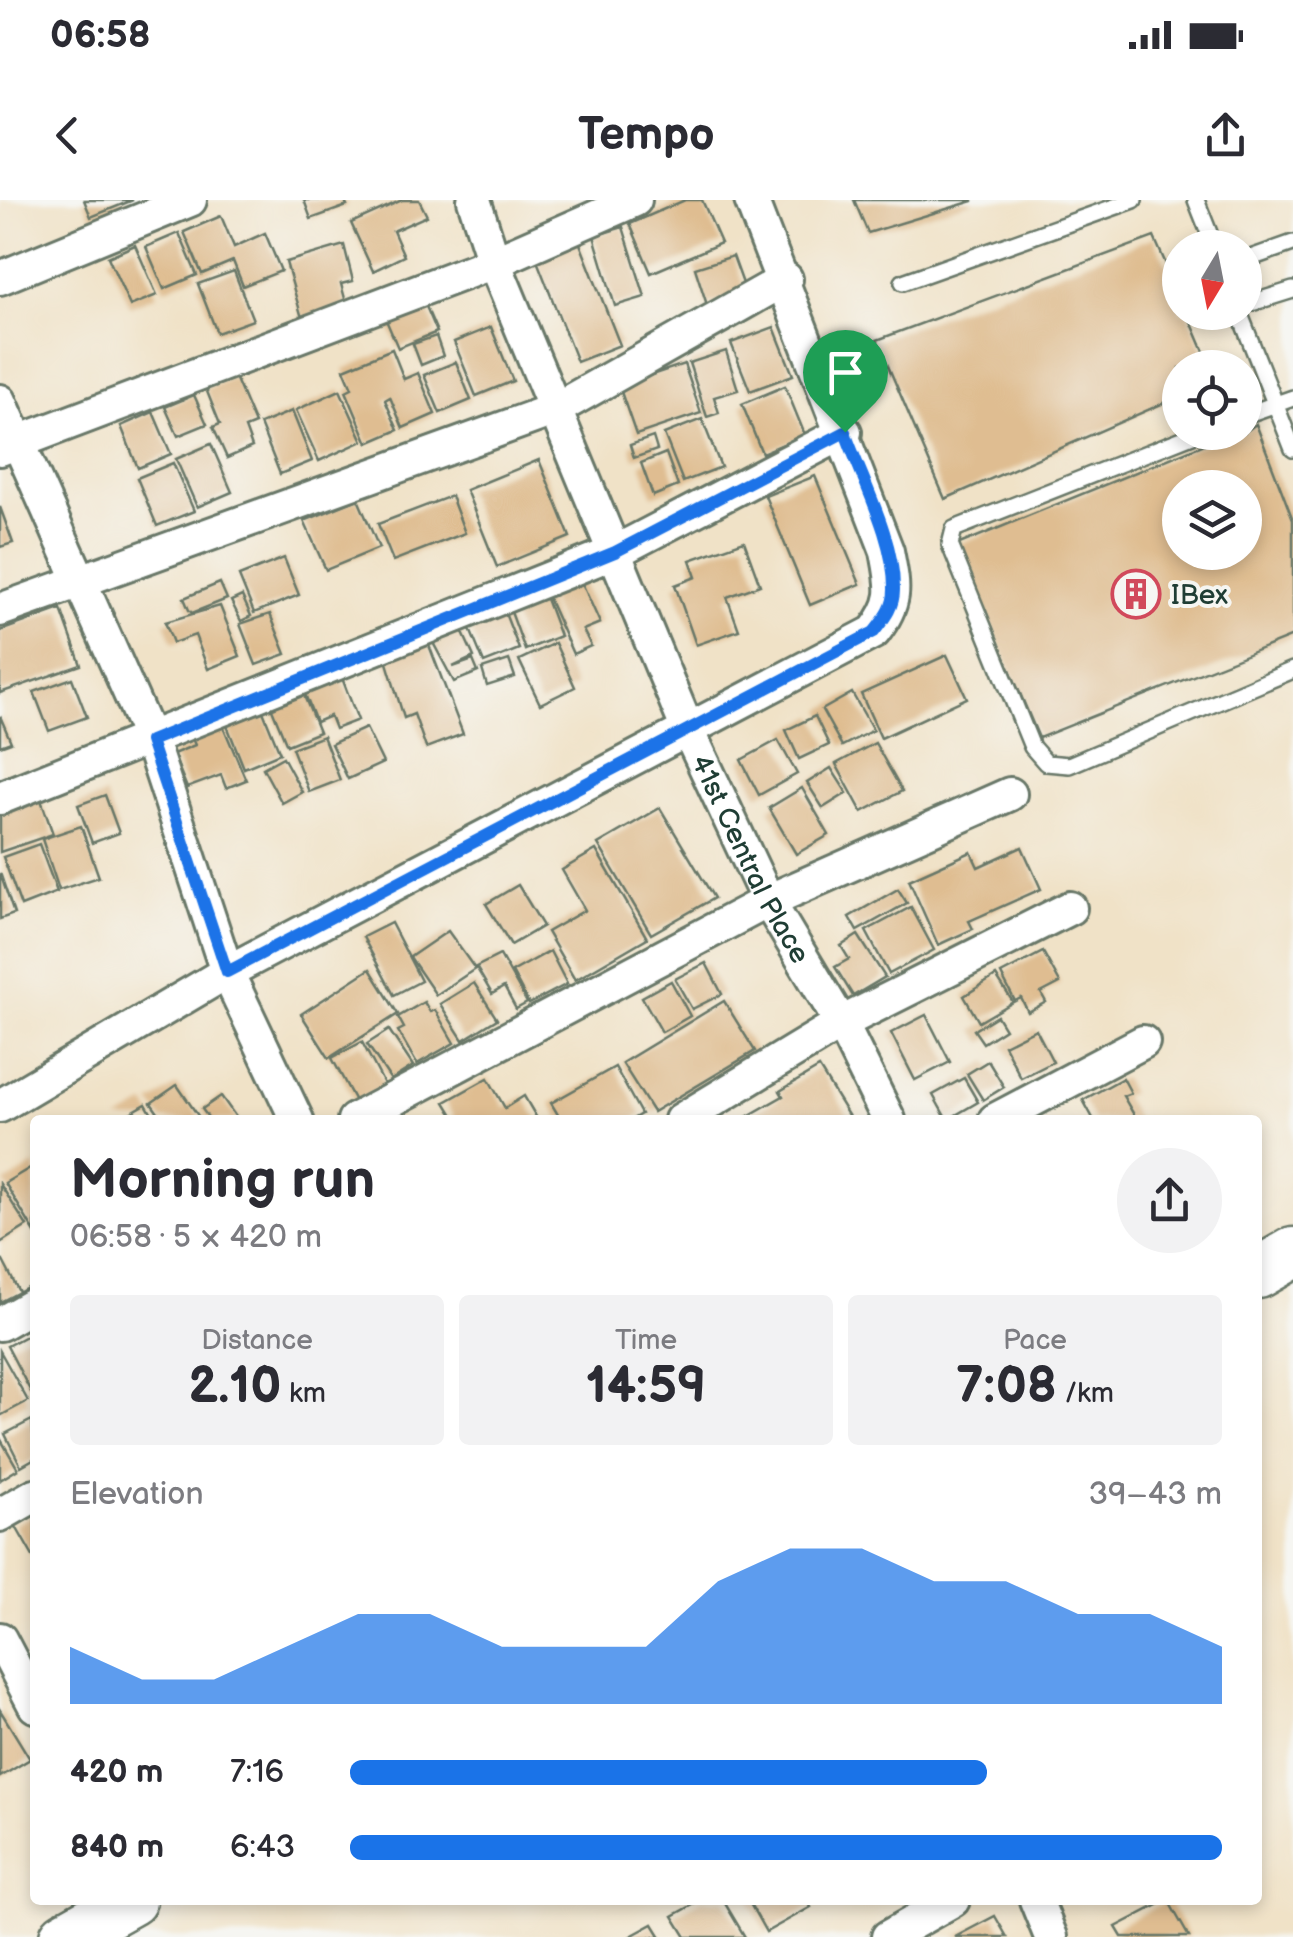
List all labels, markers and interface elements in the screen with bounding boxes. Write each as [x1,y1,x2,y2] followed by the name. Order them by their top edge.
[50,13,151,58] text: 06:58
[40,108,95,163] icon: back
[578,108,715,163] text: Tempo
[1198,108,1253,163] icon: share
[1162,230,1262,330] north arrow
[1162,230,1262,570] map controls
[803,330,888,433] pin
[818,345,873,400] icon: arrive
[1162,350,1262,450] button: locate
[1162,470,1262,570] button: layers
[1110,568,1162,620] building icon: IBex
[1171,579,1228,612] place label: IBex
[684,750,816,969] street label: 41st Central Place
[70,1147,375,1214] text: Morning run
[1117,1148,1222,1253] button: share
[70,1218,322,1257] text: 06:58 · 5 × 420 m
[201,1324,313,1357] text: Distance
[615,1324,677,1357] text: Time
[1003,1324,1067,1357] text: Pace
[188,1357,281,1417] text: 2.10
[586,1357,706,1417] text: 14:59
[956,1357,1057,1417] text: 7:08
[281,1377,326,1410] text: km
[1057,1377,1114,1410] text: /km
[70,1475,203,1514] text: Elevation
[1088,1475,1222,1514] text: 39–43 m
[70,1753,163,1792] text: 420 m
[230,1753,284,1792] text: 7:16
[70,1828,164,1867] text: 840 m
[230,1828,295,1867] text: 6:43

